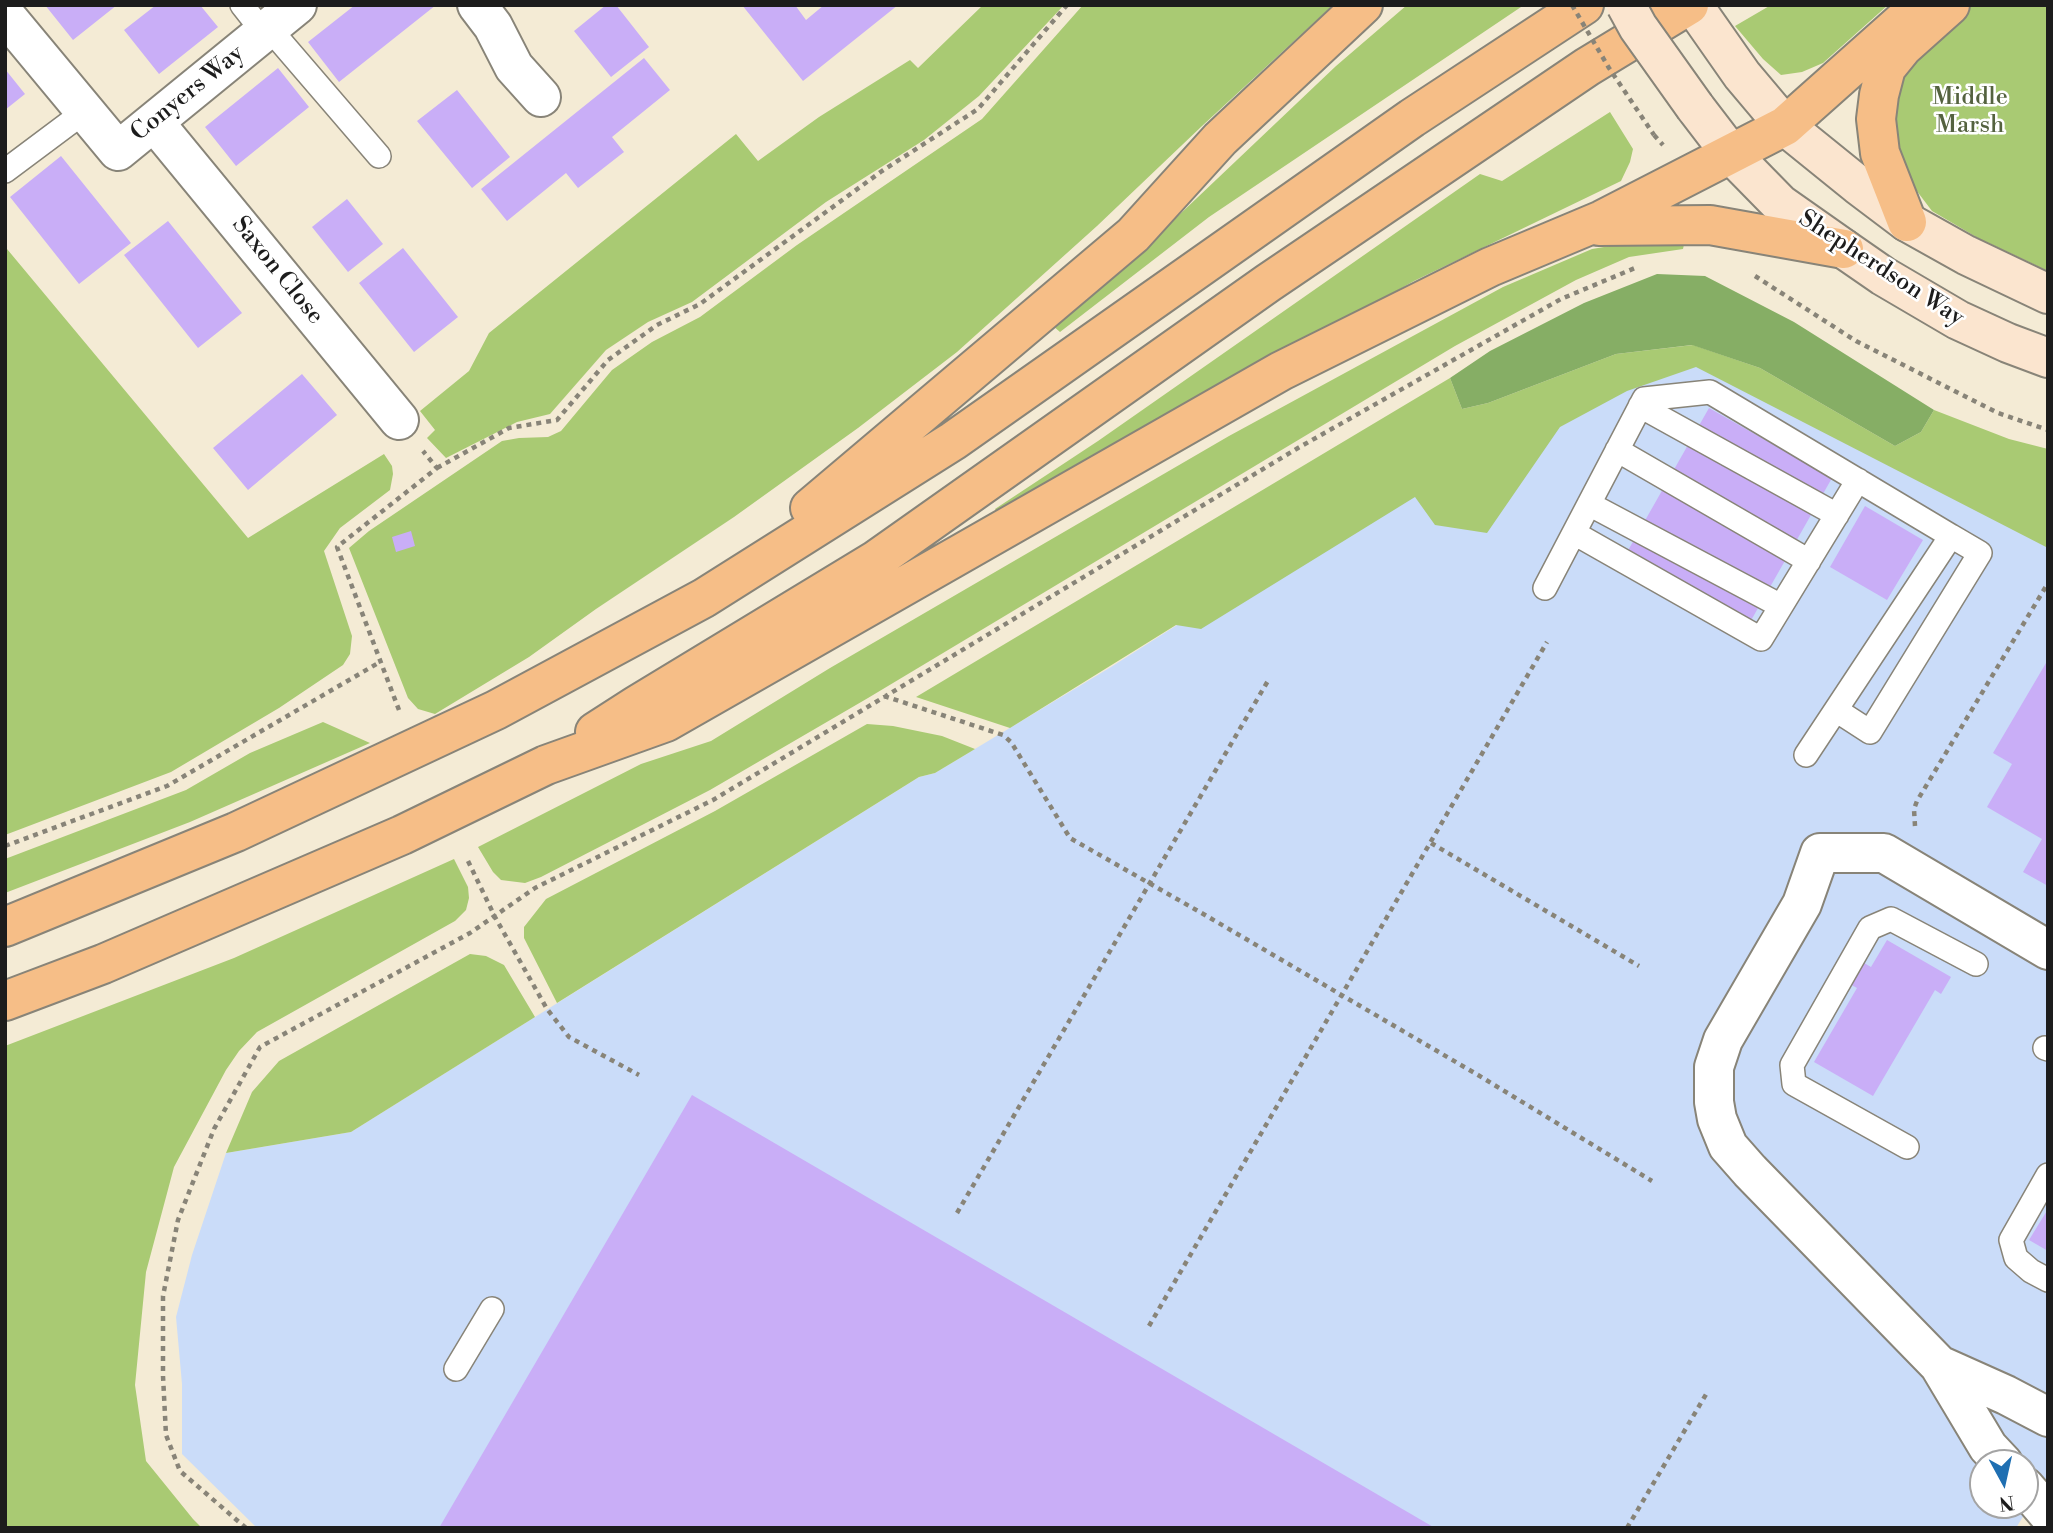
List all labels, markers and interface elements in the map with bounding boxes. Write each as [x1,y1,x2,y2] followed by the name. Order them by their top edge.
[126,40,250,148] street label: Conyers Way
[1932,84,2008,140] park label: Middle Marsh
[1793,205,1969,333] street label: Shepherdson Way
[225,211,329,331] street label: Saxon Close
[1969,1449,2039,1519] north arrow
[1998,1490,2016,1516] text: N

